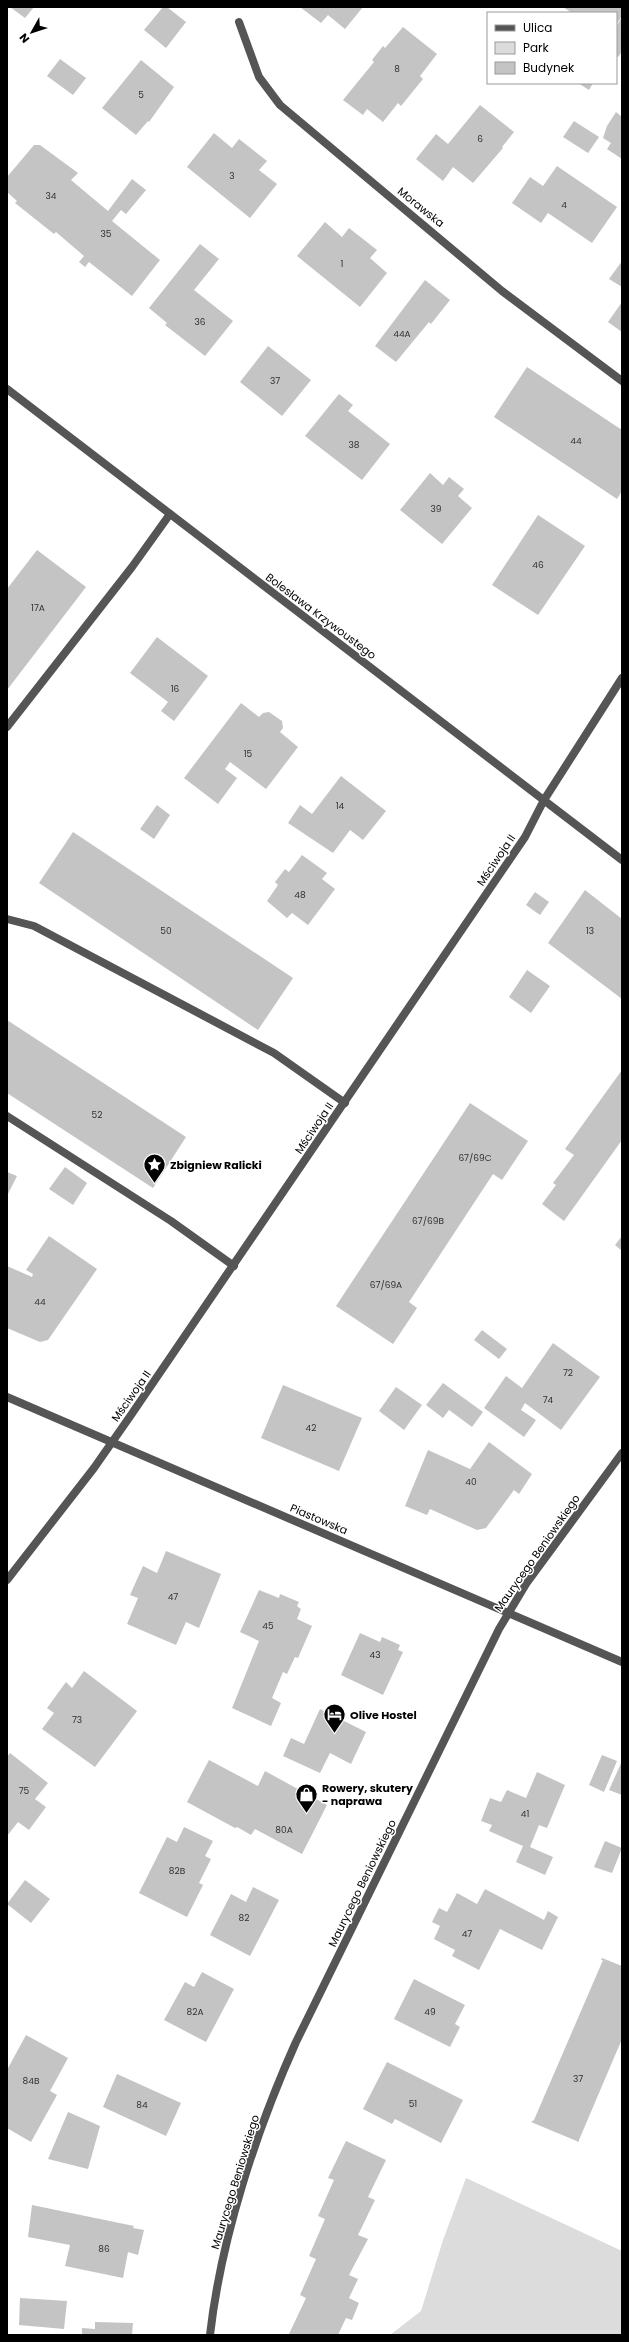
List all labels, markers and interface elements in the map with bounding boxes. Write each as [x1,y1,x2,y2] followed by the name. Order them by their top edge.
[12,12,52,52] north arrow
[487,12,617,84] legend
[523,19,552,36] text: Ulica
[15,30,33,47] text: N
[523,39,550,56] text: Park
[523,59,575,76] text: Budynek
[394,63,400,75] house number: 8
[138,89,144,101] house number: 5
[477,133,483,145] house number: 6
[229,170,235,182] house number: 3
[394,183,448,231] street label: Morawska
[46,190,57,202] house number: 34
[561,199,567,211] house number: 4
[101,228,112,240] house number: 35
[341,258,344,270] house number: 1
[194,316,206,328] house number: 36
[393,328,411,340] house number: 44A
[270,375,280,387] house number: 37
[570,435,582,447] house number: 44
[349,439,360,451] house number: 38
[431,503,442,515] house number: 39
[532,559,544,571] house number: 46
[262,569,380,663] street label: Bolesława Krzywoustego
[31,602,45,614] house number: 17A
[171,683,180,695] house number: 16
[244,748,253,760] house number: 15
[336,800,345,812] house number: 14
[473,831,519,889] street label: Mściwoja II
[294,889,306,901] house number: 48
[160,925,172,937] house number: 50
[586,925,594,937] house number: 13
[291,1099,337,1157] street label: Mściwoja II
[92,1109,102,1121] house number: 52
[142,1152,168,1185] place icon: Zbigniew Ralicki
[458,1152,492,1164] house number: 67/69C
[170,1157,262,1173] place label: Zbigniew Ralicki
[412,1215,444,1227] house number: 67/69B
[370,1279,402,1291] house number: 67/69A
[34,1296,46,1308] house number: 44
[107,1367,155,1425] street label: Mściwoja II
[563,1367,573,1379] house number: 72
[543,1394,554,1406] house number: 74
[306,1422,316,1434] house number: 42
[465,1476,477,1488] house number: 40
[490,1491,584,1615] street label: Maurycego Beniowskiego
[288,1500,350,1538] street label: Piastowska
[168,1591,178,1603] house number: 47
[262,1620,274,1632] house number: 45
[370,1649,380,1661] house number: 43
[321,1702,347,1735] hotel icon: Olive Hostel
[350,1707,417,1723] place label: Olive Hostel
[72,1714,82,1726] house number: 73
[322,1780,413,1809] place label: Rowery, skutery - naprawa
[294,1781,320,1814] shop icon: Rowery, skutery - naprawa
[19,1785,30,1797] house number: 75
[521,1808,529,1820] house number: 41
[324,1817,400,1949] street label: Maurycego Beniowskiego
[275,1824,293,1836] house number: 80A
[169,1865,186,1877] house number: 82B
[239,1912,249,1924] house number: 82
[462,1928,472,1940] house number: 47
[187,2006,203,2018] house number: 82A
[424,2006,436,2018] house number: 49
[573,2073,583,2085] house number: 37
[23,2075,40,2087] house number: 84B
[409,2098,417,2110] house number: 51
[136,2099,148,2111] house number: 84
[207,2113,263,2251] street label: Maurycego Beniowskiego
[98,2243,110,2255] house number: 86

